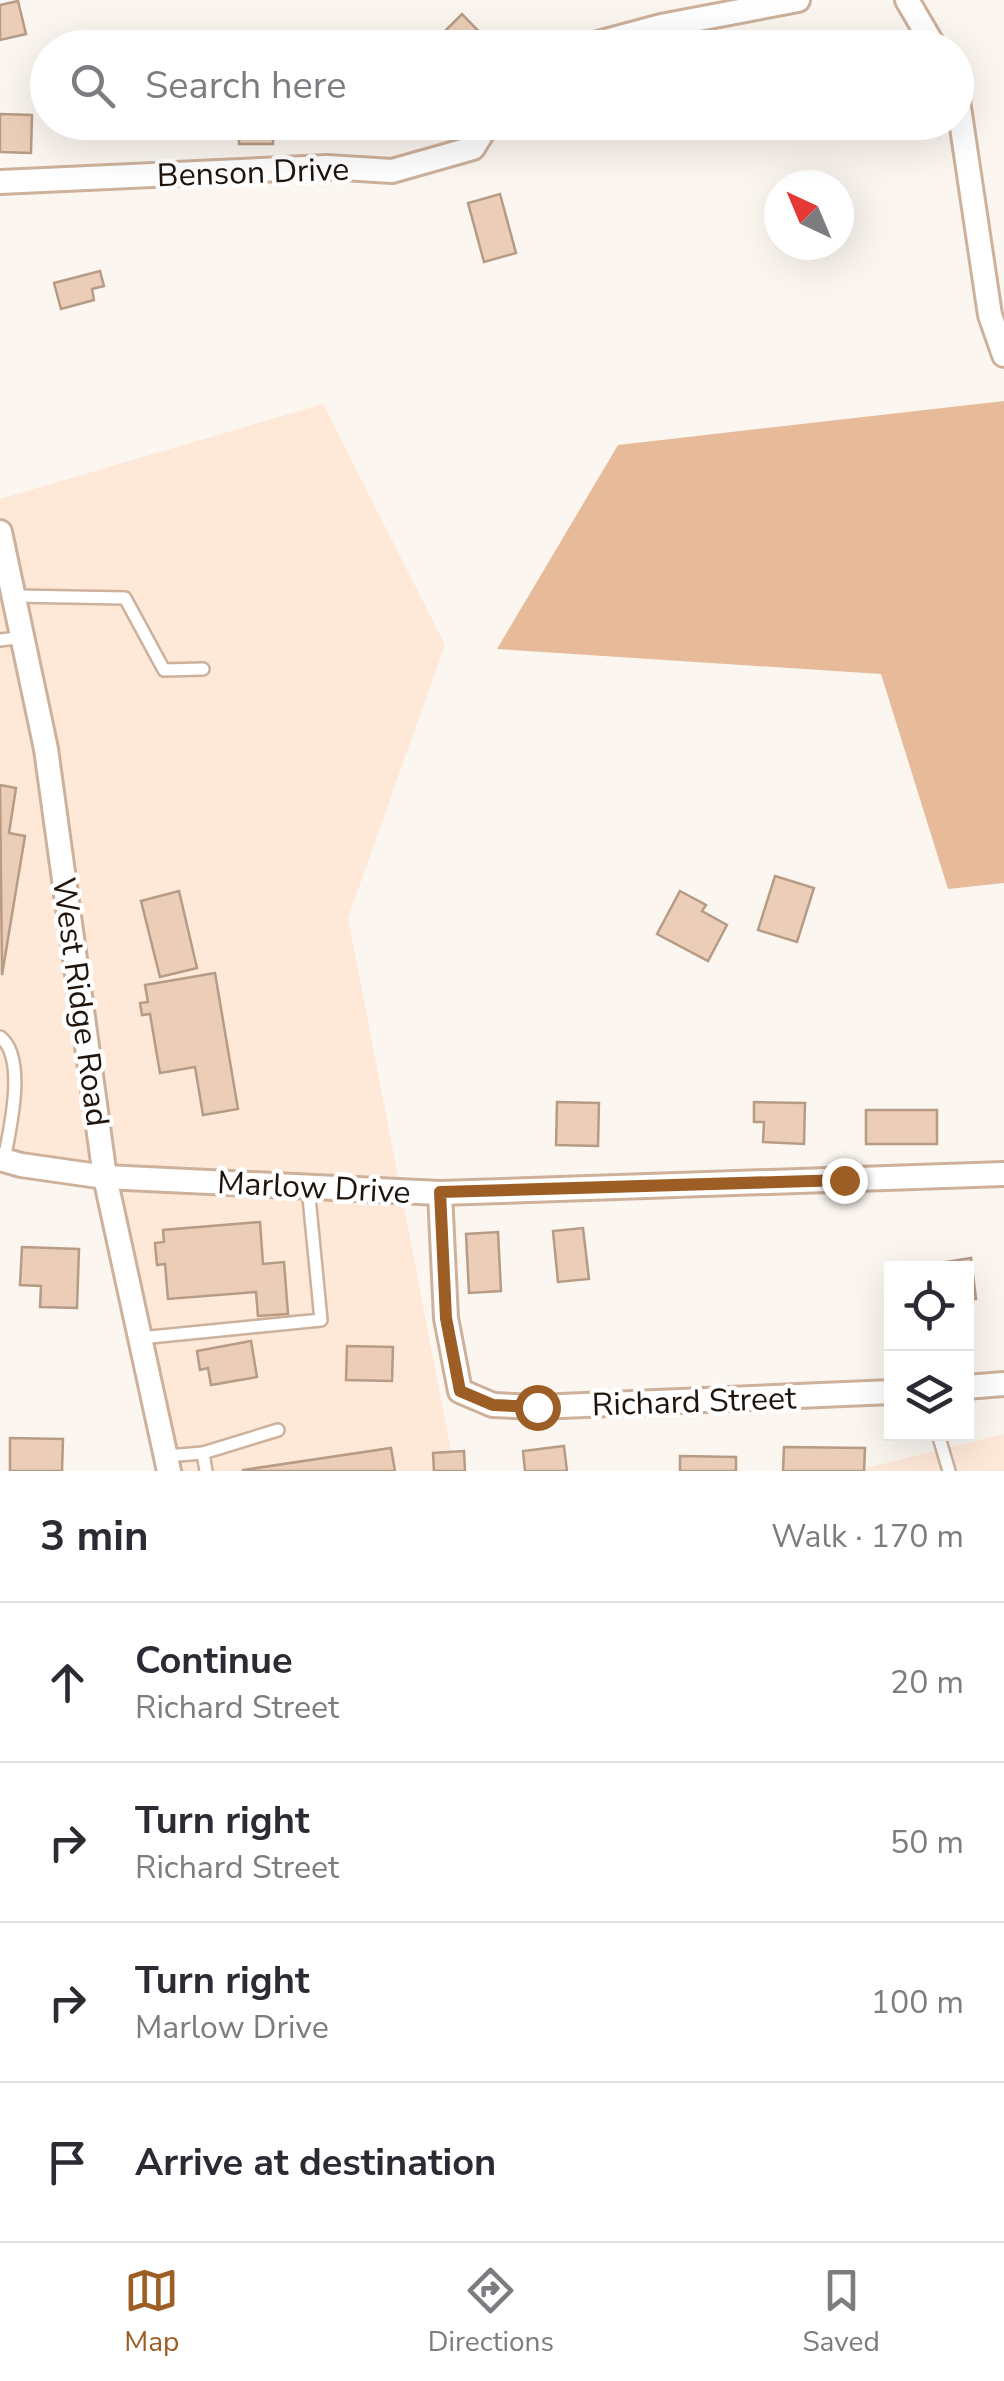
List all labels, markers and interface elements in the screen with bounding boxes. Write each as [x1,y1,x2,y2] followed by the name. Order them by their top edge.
[30,30,974,140] search box
[65,58,120,113] icon: search
[145,60,346,111] text: Search here
[156,148,350,197] street label: Benson Drive
[764,170,854,260] north arrow
[42,875,119,1129] street label: West Ridge Road
[822,1158,868,1204] route end
[216,1161,412,1214] street label: Marlow Drive
[884,1261,974,1441] map controls
[884,1261,974,1351] button: locate
[884,1351,974,1441] button: layers
[591,1376,798,1427] street label: Richard Street
[515,1385,561,1431] route start
[40,1508,149,1565] text: 3 min
[771,1515,964,1558] text: Walk · 170 m
[135,1635,293,1686] text: Continue
[40,1655,95,1710] icon: ahead
[890,1661,964,1704] text: 20 m
[135,1686,339,1729] text: Richard Street
[135,1795,310,1846] text: Turn right
[40,1815,95,1870] icon: right
[890,1821,964,1864] text: 50 m
[135,1846,339,1889] text: Richard Street
[135,1955,310,2006] text: Turn right
[40,1975,95,2030] icon: right
[871,1981,964,2024] text: 100 m
[135,2006,329,2049] text: Marlow Drive
[40,2135,95,2190] icon: arrive
[135,2137,496,2188] text: Arrive at destination
[124,2263,179,2361] tab: Map
[428,2263,554,2361] tab: Directions
[802,2263,880,2361] tab: Saved

